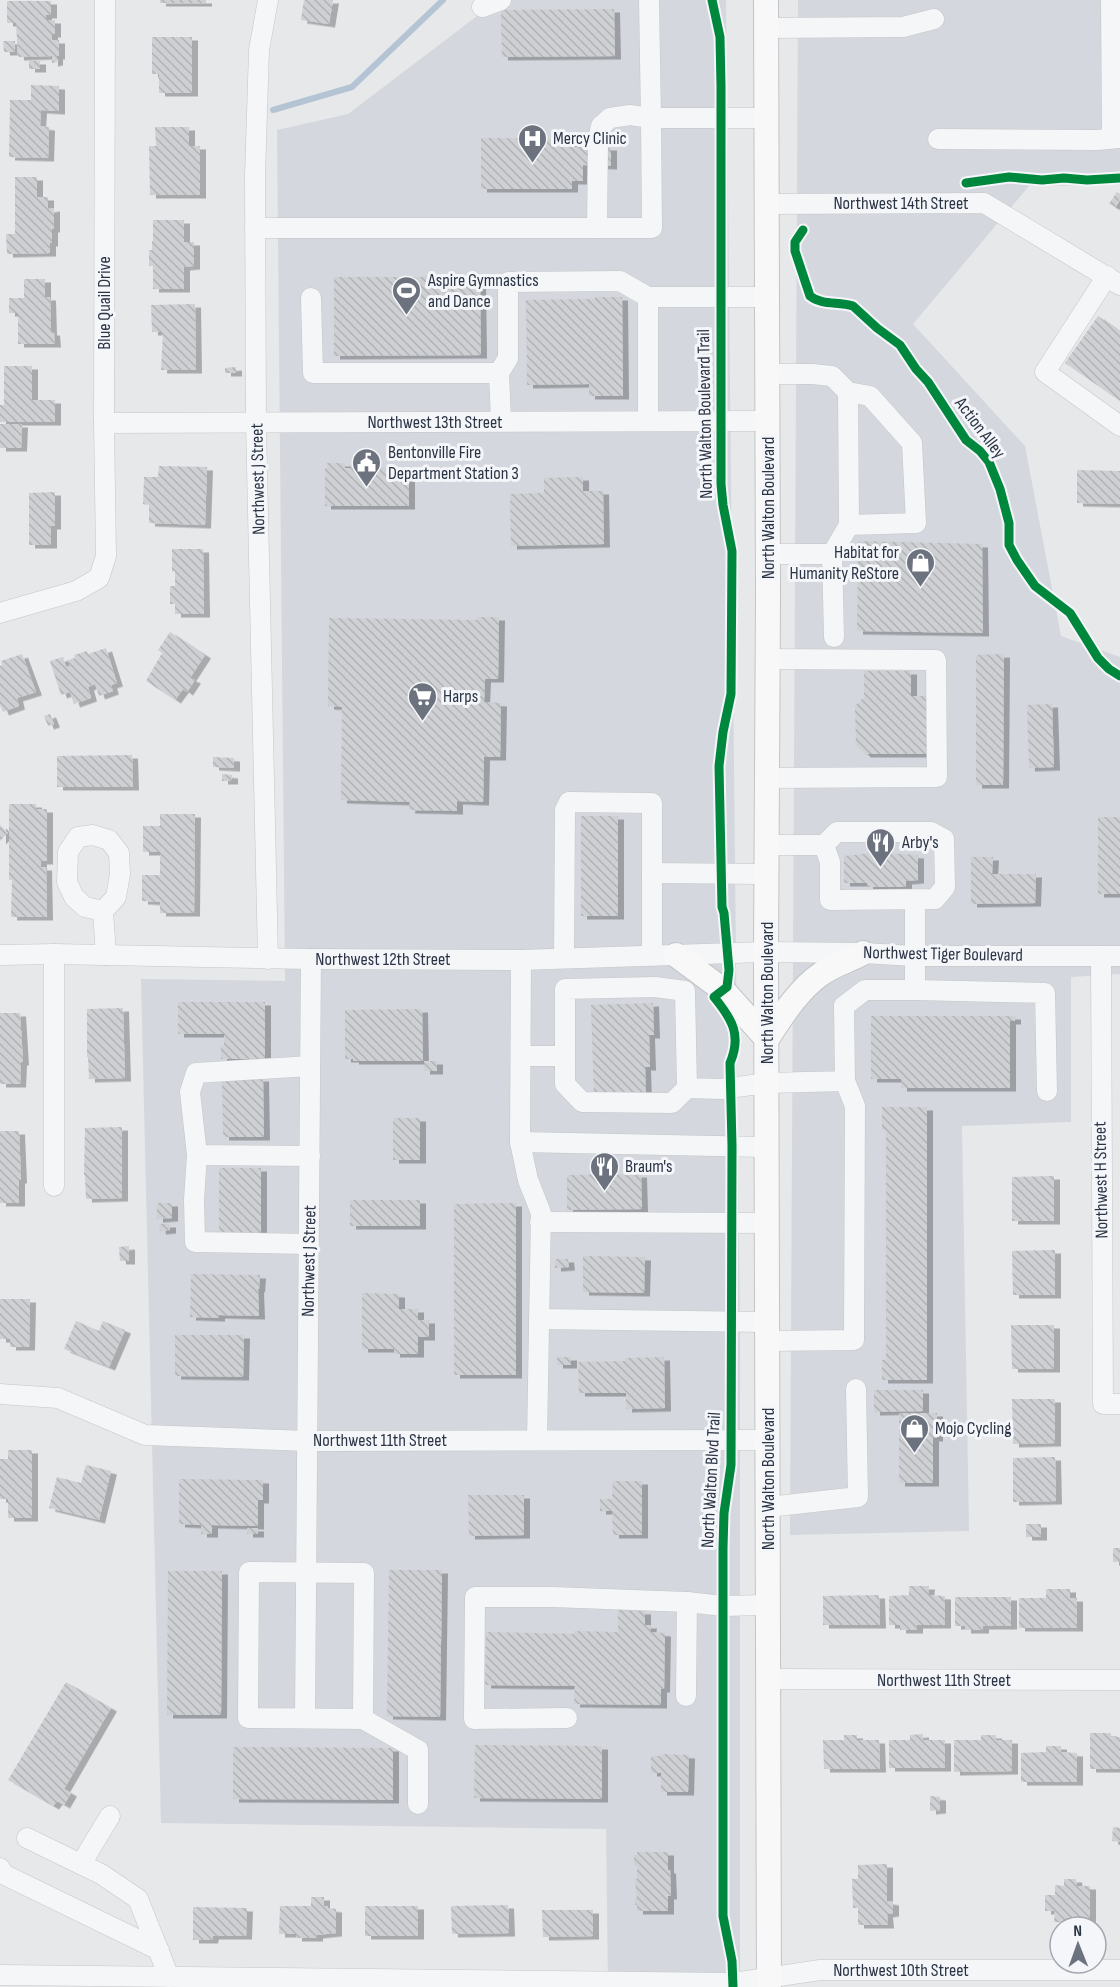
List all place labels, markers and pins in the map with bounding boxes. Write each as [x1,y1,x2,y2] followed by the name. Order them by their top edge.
[516,122,548,164] hospital icon: Mercy Clinic
[553,128,627,149] place label: Mercy Clinic
[427,270,539,312] place label: Aspire Gymnastics and Dance
[391,274,423,316] sports icon: Aspire Gymnastics and Dance
[388,442,519,484] place label: Bentonville Fire Department Station 3
[351,446,383,488] public building icon: Bentonville Fire Department Station 3
[789,542,899,584] place label: Habitat for Humanity ReStore
[904,546,936,588] shop icon: Habitat for Humanity ReStore
[406,680,438,722] supermarket icon: Harps
[443,686,478,707] place label: Harps
[865,826,897,868] restaurant icon: Arby's
[901,832,939,853] place label: Arby's
[588,1150,620,1192] restaurant icon: Braum's
[625,1156,673,1177] place label: Braum's
[898,1412,930,1454] shop icon: Mojo Cycling
[935,1418,1011,1439] place label: Mojo Cycling

